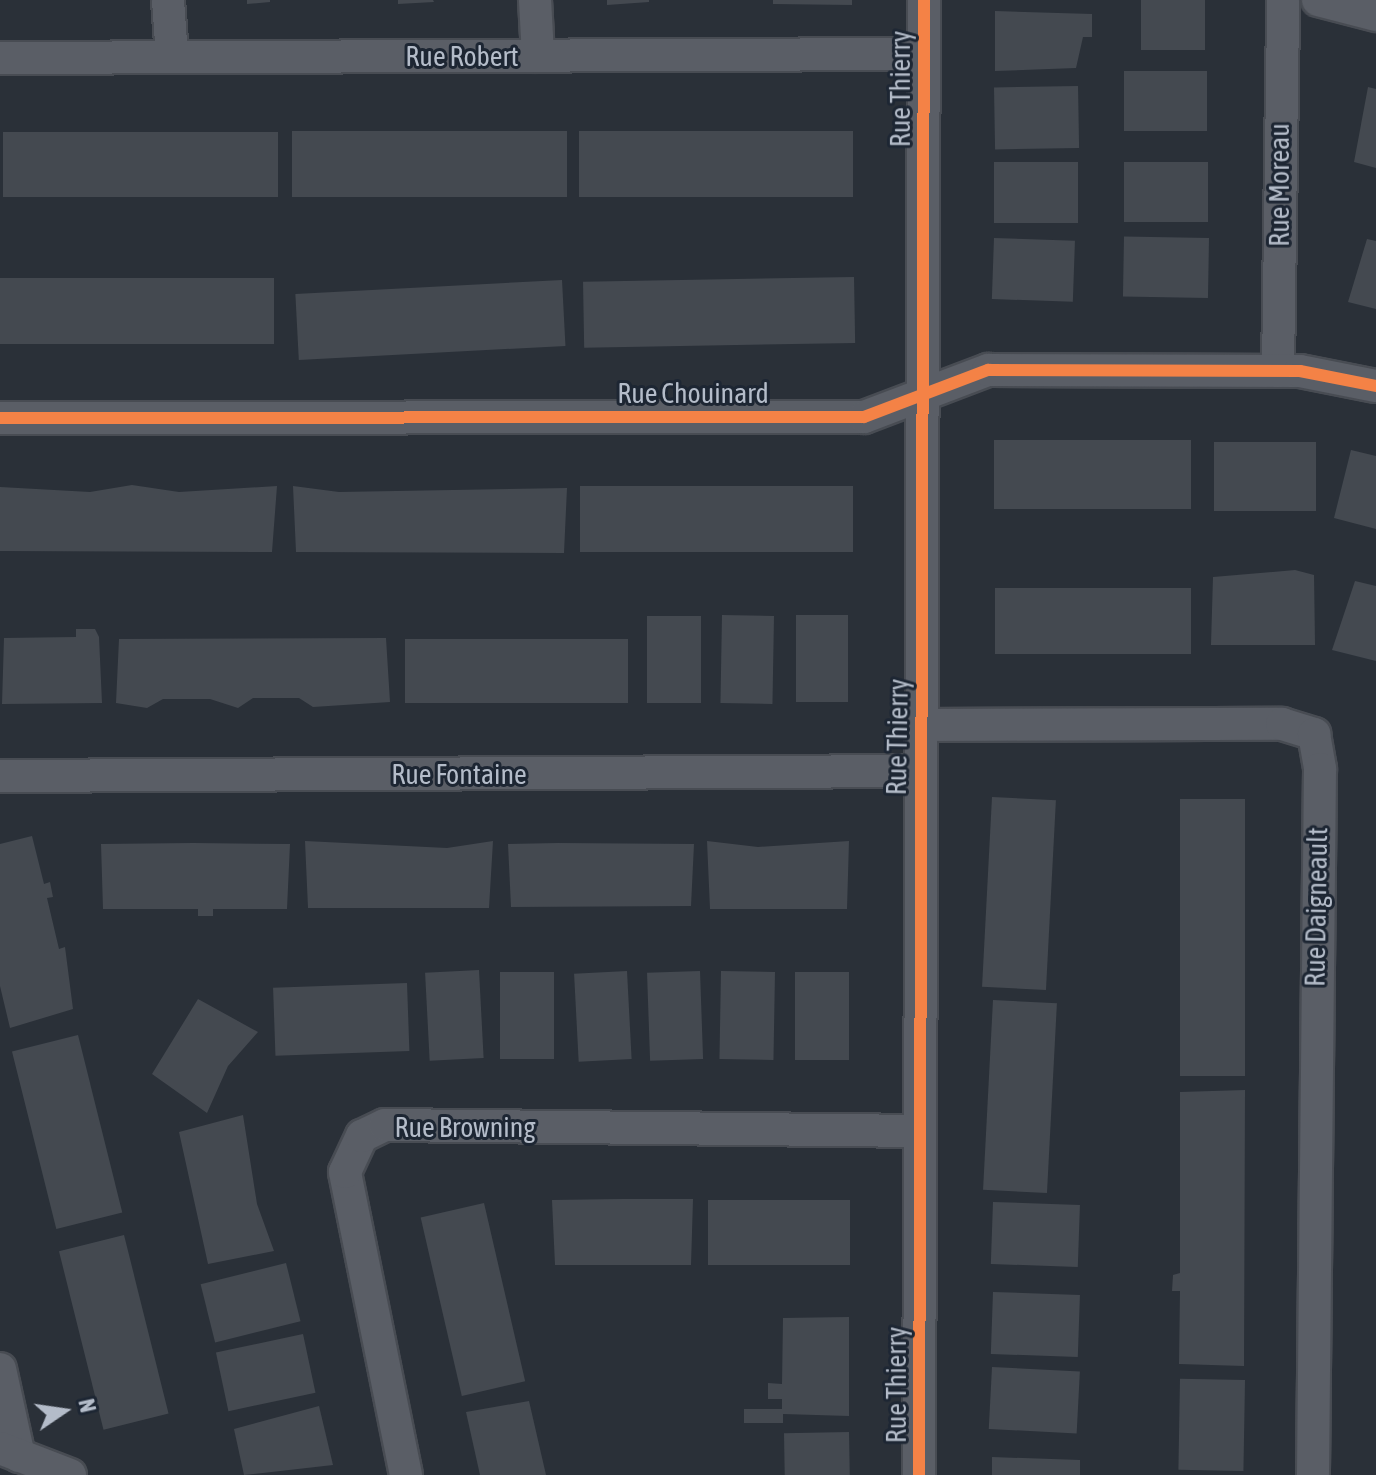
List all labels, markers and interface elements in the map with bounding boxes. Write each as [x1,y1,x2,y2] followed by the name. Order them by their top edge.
[883,31,917,147] street label: Rue Thierry
[405,39,519,73] street label: Rue Robert
[1262,123,1296,247] street label: Rue Moreau
[617,376,769,410] street label: Rue Chouinard
[879,678,915,796] street label: Rue Thierry
[391,757,527,791] street label: Rue Fontaine
[1298,827,1334,987] street label: Rue Daigneault
[395,1110,535,1144] street label: Rue Browning
[879,1327,913,1443] street label: Rue Thierry
[24,1371,104,1451] north arrow
[73,1396,102,1415] text: N

